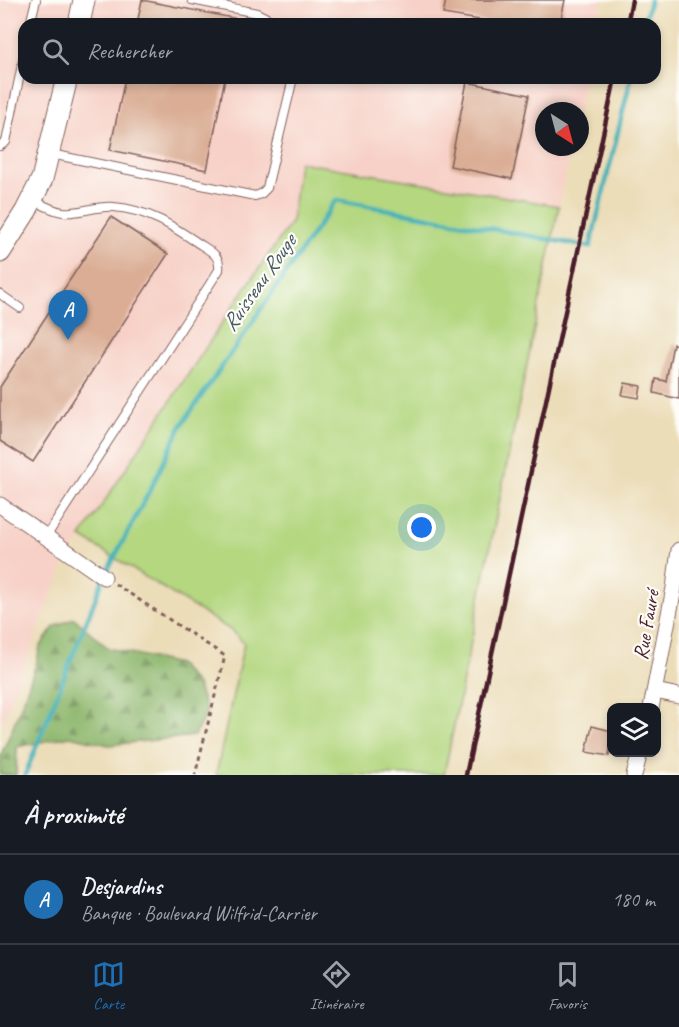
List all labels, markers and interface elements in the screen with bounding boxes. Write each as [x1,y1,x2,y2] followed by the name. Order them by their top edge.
[18,18,661,84] search box
[39,35,72,68] icon: search
[87,37,171,65] text: Rechercher
[535,102,589,156] north arrow
[216,226,305,337] water label: Ruisseau Rouge
[48,290,88,340] pin: A
[407,513,436,542] your location
[627,585,665,662] street label: Rue Fauré
[607,703,661,757] map controls
[607,703,661,757] button: layers
[24,798,123,831] text: À proximité
[81,873,162,901] text: Desjardins
[38,887,49,912] text: A
[612,887,655,912] text: 180 m
[81,901,317,926] text: Banque · Boulevard Wilfrid-Carrier
[92,958,125,1014] tab: Carte
[310,958,364,1014] tab: Itinéraire
[548,958,587,1014] tab: Favoris

